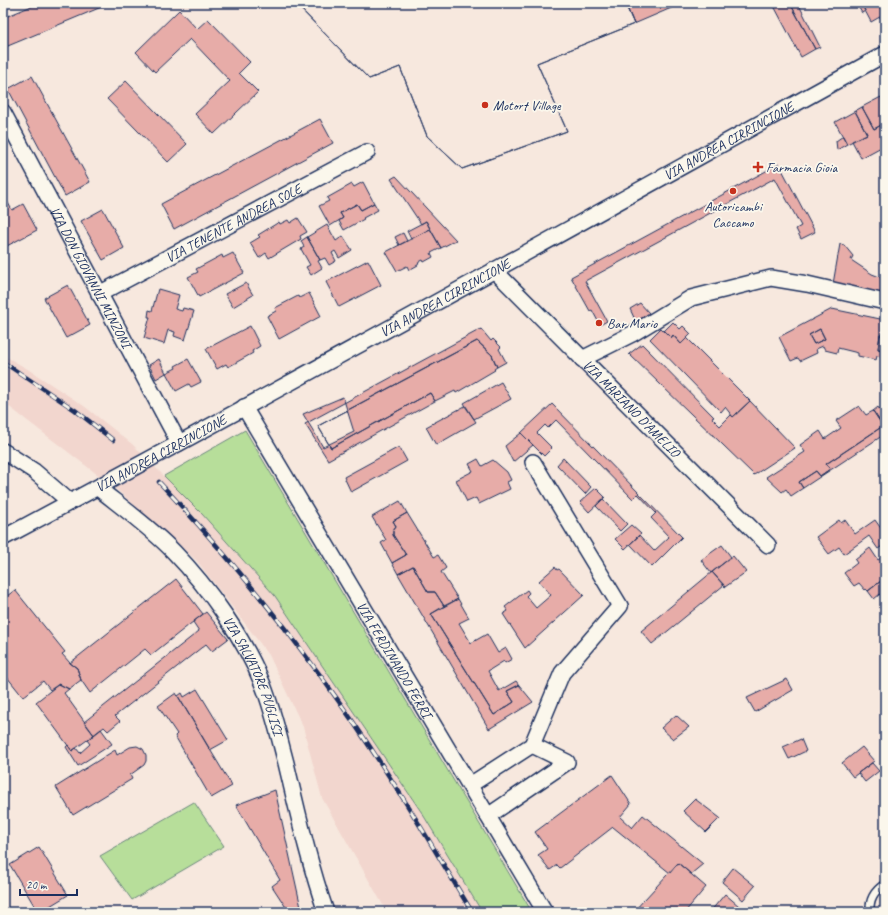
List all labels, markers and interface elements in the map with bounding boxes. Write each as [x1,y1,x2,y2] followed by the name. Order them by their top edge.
[493,97,562,114] place label: Motort Village
[660,97,798,184] street label: VIA ANDREA CIRRINCIONE
[480,100,490,110] marker: Motort Village
[766,159,839,176] place label: Farmacia Gioia
[753,162,763,172] marker: Farmacia Gioia
[163,179,305,266] street label: VIA TENENTE ANDREA SOLE
[728,186,738,196] marker: Autoricambi Caccamo
[704,198,764,231] place label: Autoricambi Caccamo
[46,204,137,354] street label: VIA DON GIOVANNI MINZONI
[377,254,514,340] street label: VIA ANDREA CIRRINCIONE
[607,315,658,332] place label: Bar Mario
[594,318,604,328] marker: Bar Mario
[580,356,685,462] street label: VIA MARIANO D'AMELIO
[92,410,230,495] street label: VIA ANDREA CIRRINCIONE
[353,598,437,724] street label: VIA FERDINANDO FERRI
[220,613,288,740] street label: VIA SALVATORE PUGLISI
[20,871,77,897] scale bar
[26,877,48,893] text: 20 m

